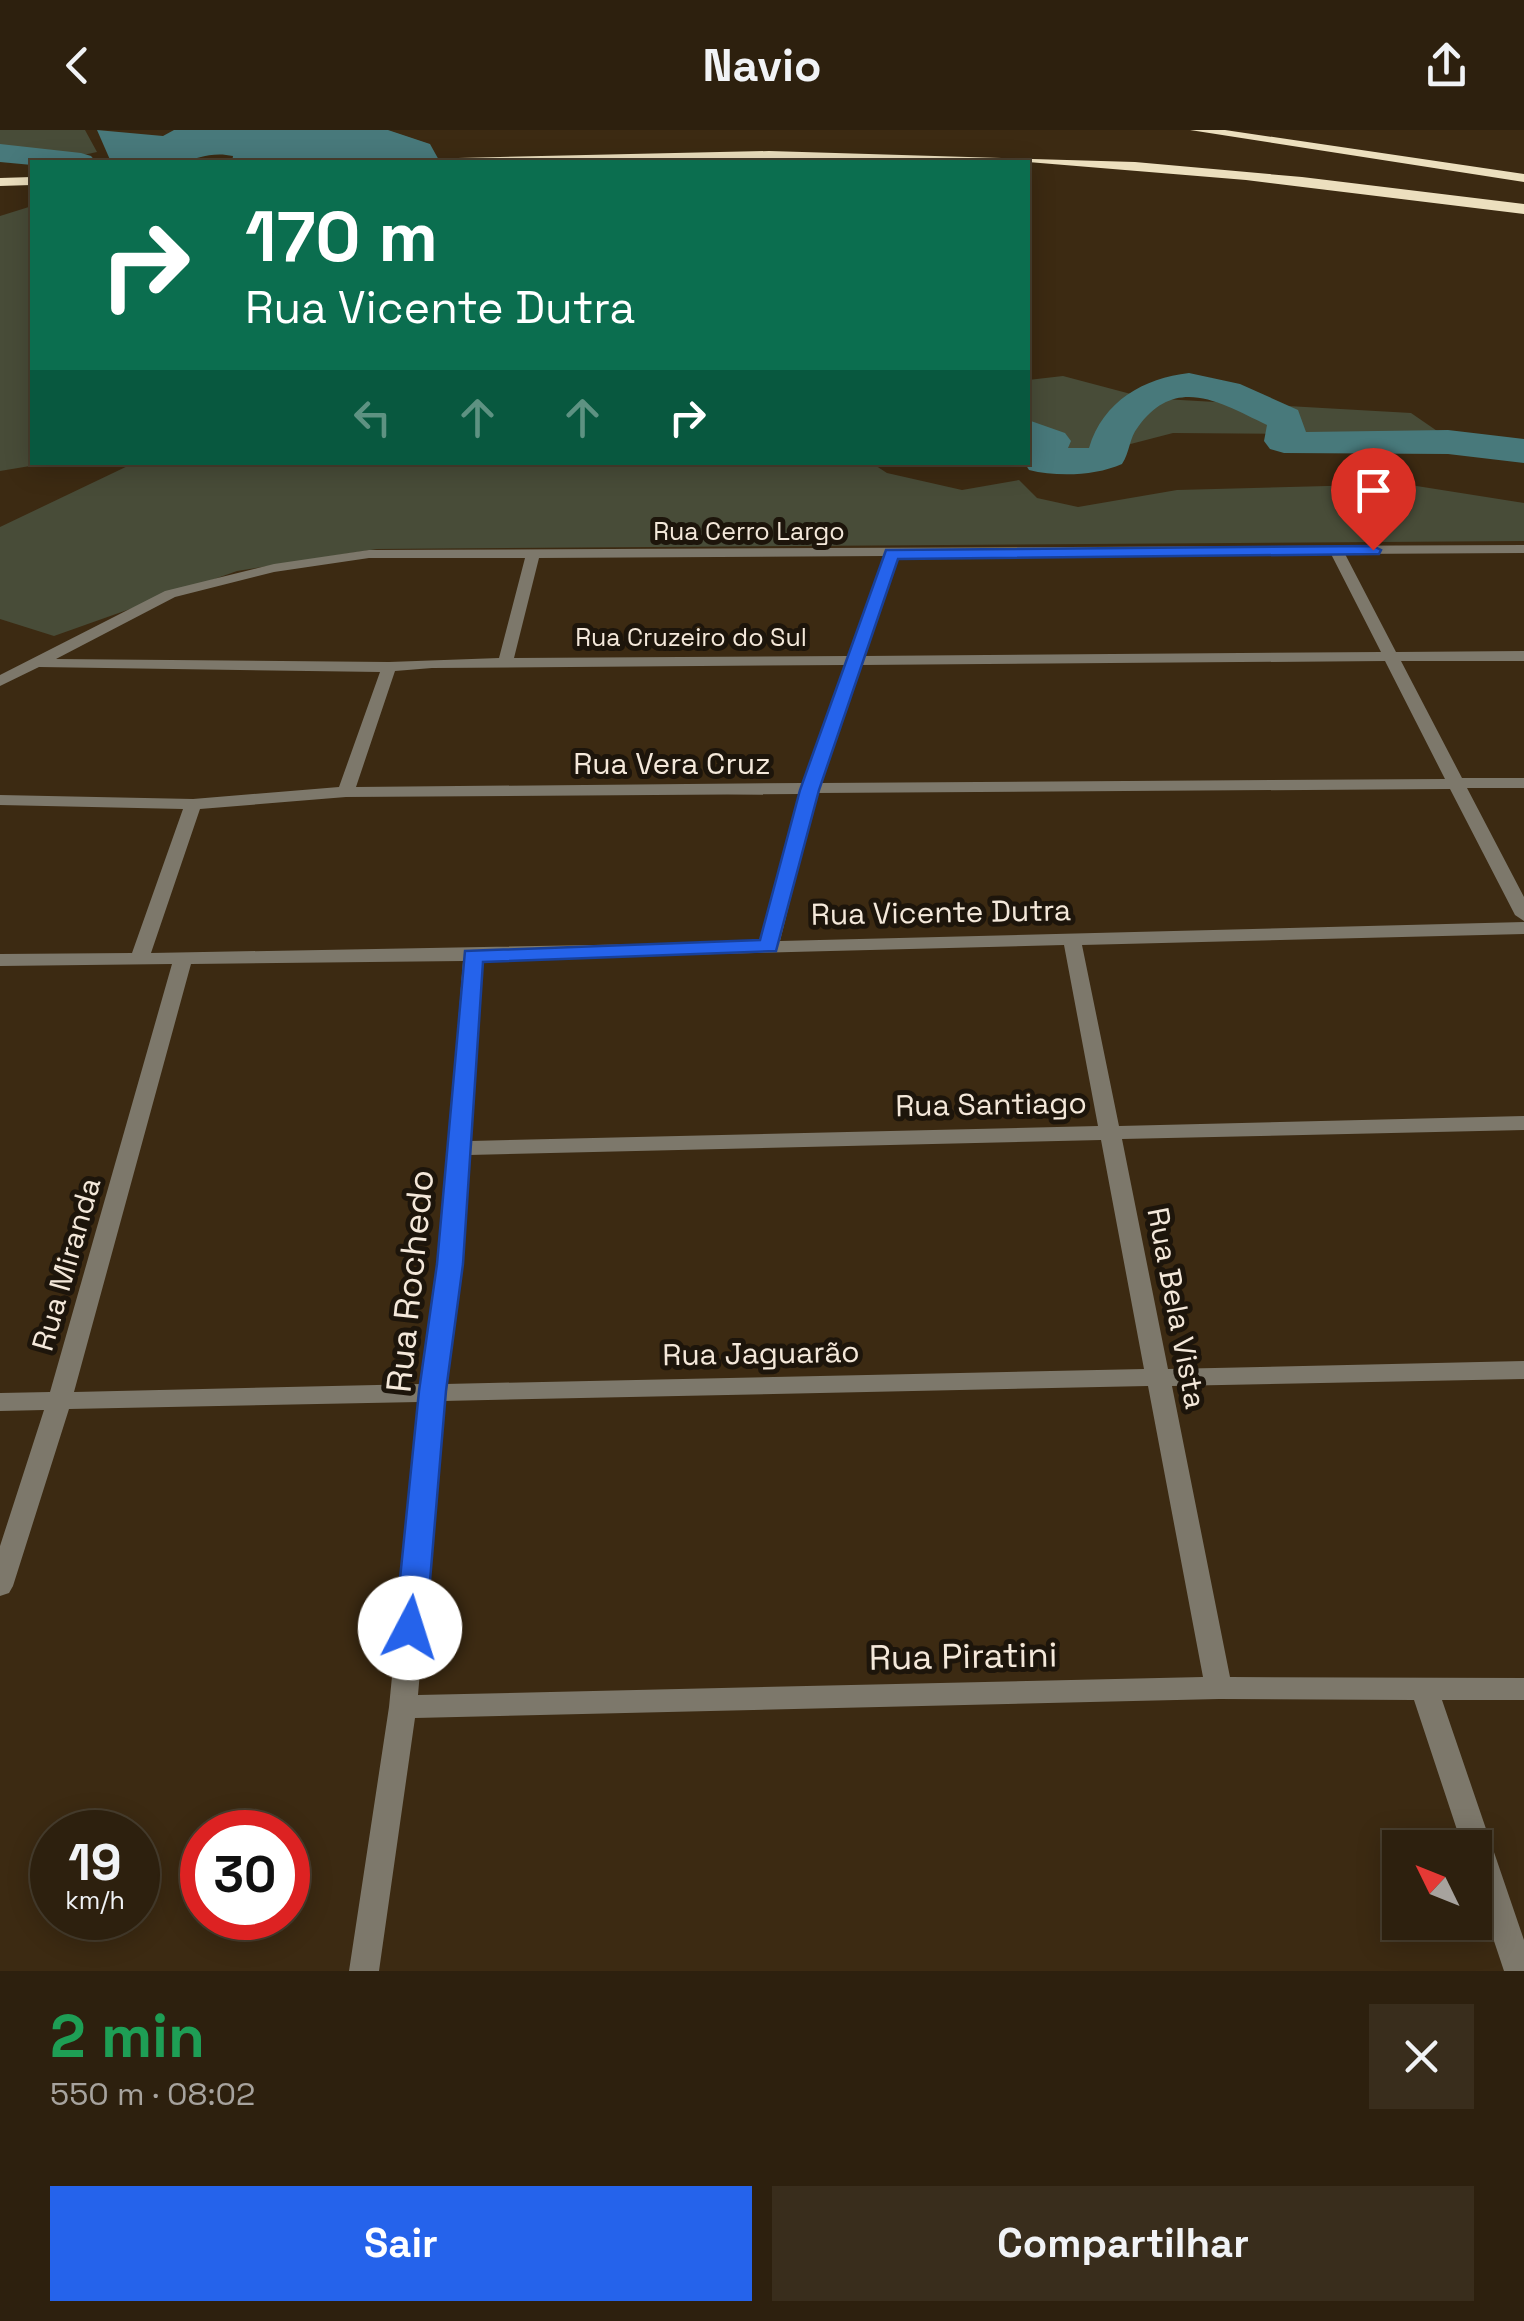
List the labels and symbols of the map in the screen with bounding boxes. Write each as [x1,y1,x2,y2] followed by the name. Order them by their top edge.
[1331,448,1416,551] pin
[653,515,845,547] street label: Rua Cerro Largo
[575,621,807,653] street label: Rua Cruzeiro do Sul
[573,744,771,783] street label: Rua Vera Cruz
[811,890,1071,934] street label: Rua Vicente Dutra
[895,1083,1087,1125] street label: Rua Santiago
[376,1168,444,1394] street label: Rua Rochedo
[23,1173,109,1355] street label: Rua Miranda
[1138,1204,1216,1412] street label: Rua Bela Vista
[662,1332,860,1374] street label: Rua Jaguarão
[358,1576,462,1680] position arrow
[868,1632,1058,1680] street label: Rua Piratini
[180,1810,310,1940] speed limit sign: 30
[1382,1830,1492,1940] north arrow

